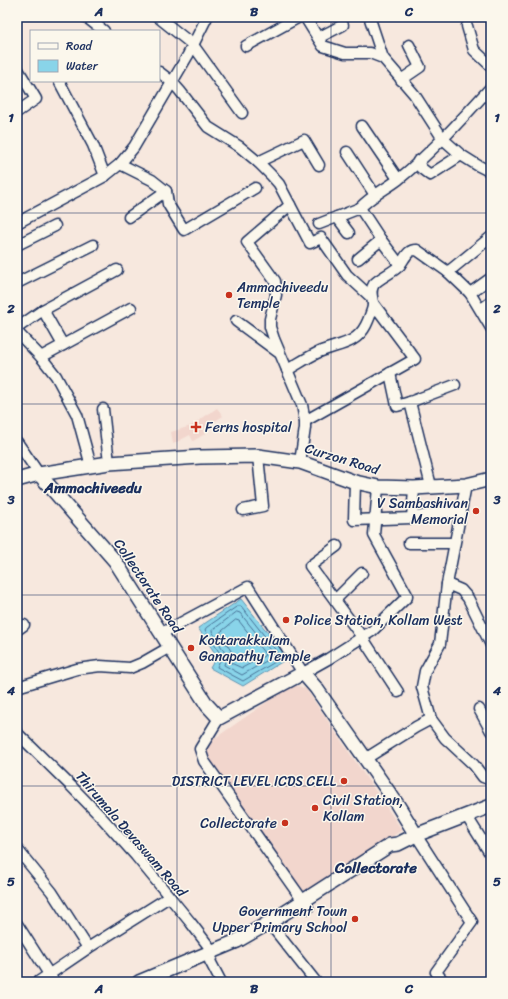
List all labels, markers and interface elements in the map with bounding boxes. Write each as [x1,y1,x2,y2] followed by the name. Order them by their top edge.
[94,0,103,23] text: A
[250,0,259,23] text: B
[404,0,414,23] text: C
[30,30,160,82] legend
[66,35,93,57] text: Road
[66,55,99,77] text: Water
[8,106,14,129] text: 1
[494,106,500,129] text: 1
[236,275,329,316] place label: Ammachiveedu Temple
[224,290,234,300] marker: Ammachiveedu Temple
[6,297,15,320] text: 2
[492,297,501,320] text: 2
[205,415,293,440] place label: Ferns hospital
[190,421,202,433] marker: Ferns hospital
[302,436,384,483] street label: Curzon Road
[43,475,143,501] district label: Ammachiveedu
[6,488,15,511] text: 3
[492,488,501,511] text: 3
[377,491,469,532] place label: V Sambashivan Memorial
[471,506,481,516] marker: V Sambashivan Memorial
[107,533,190,640] street label: Collectorate Road
[294,608,463,633] place label: Police Station, Kollam West
[281,615,291,625] marker: Police Station, Kollam West
[199,628,311,669] place label: Kottarakkulam Ganapathy Temple
[186,643,196,653] marker: Kottarakkulam Ganapathy Temple
[6,679,16,702] text: 4
[492,679,502,702] text: 4
[69,765,194,904] street label: Thirumala Devaswam Road
[172,769,337,794] place label: DISTRICT LEVEL ICDS CELL
[339,776,349,786] marker: DISTRICT LEVEL ICDS CELL
[323,788,403,829] place label: Civil Station, Kollam
[310,803,320,813] marker: Civil Station, Kollam
[200,811,277,836] place label: Collectorate
[280,818,290,828] marker: Collectorate
[334,855,417,881] district label: Collectorate
[7,870,15,893] text: 5
[493,870,501,893] text: 5
[213,899,348,940] place label: Government Town Upper Primary School
[350,914,360,924] marker: Government Town Upper Primary School
[94,977,103,999] text: A
[250,977,259,999] text: B
[404,977,414,999] text: C

